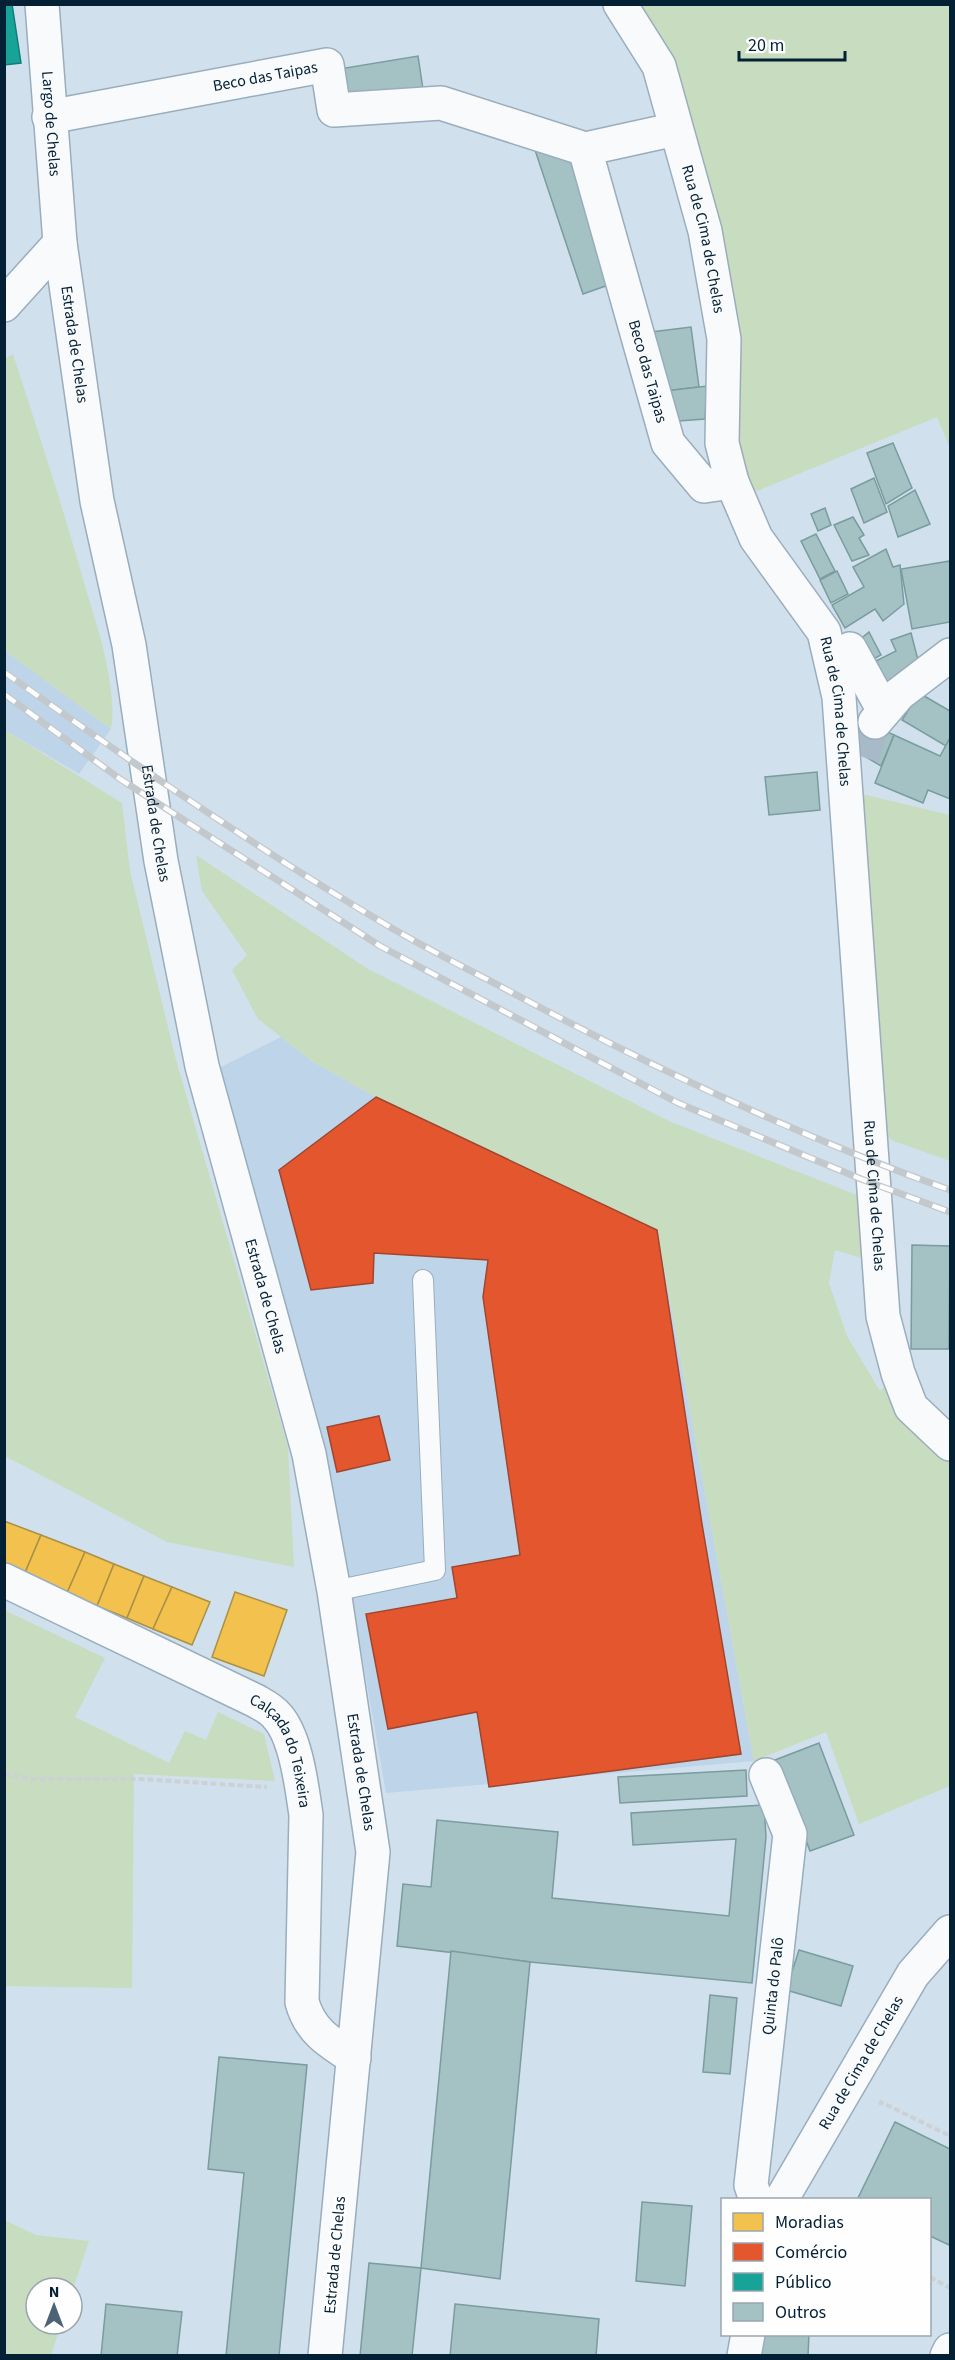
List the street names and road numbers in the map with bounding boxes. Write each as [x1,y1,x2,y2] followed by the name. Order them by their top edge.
[211,56,320,97] street label: Beco das Taipas
[36,70,66,177] street label: Largo de Chelas
[676,162,730,315] street label: Rua de Cima de Chelas
[55,284,94,405] street label: Estrada de Chelas
[623,317,673,426] street label: Beco das Taipas
[814,634,856,787] street label: Rua de Cima de Chelas
[136,763,176,884] street label: Estrada de Chelas
[858,1119,891,1272] street label: Rua de Cima de Chelas
[239,1236,292,1356] street label: Estrada de Chelas
[246,1688,316,1809] street label: Calçada do Teixeira
[341,1712,381,1832] street label: Estrada de Chelas
[757,1936,789,2036] street label: Quinta do Palô
[813,1992,909,2134] street label: Rua de Cima de Chelas
[319,2195,351,2315] street label: Estrada de Chelas

